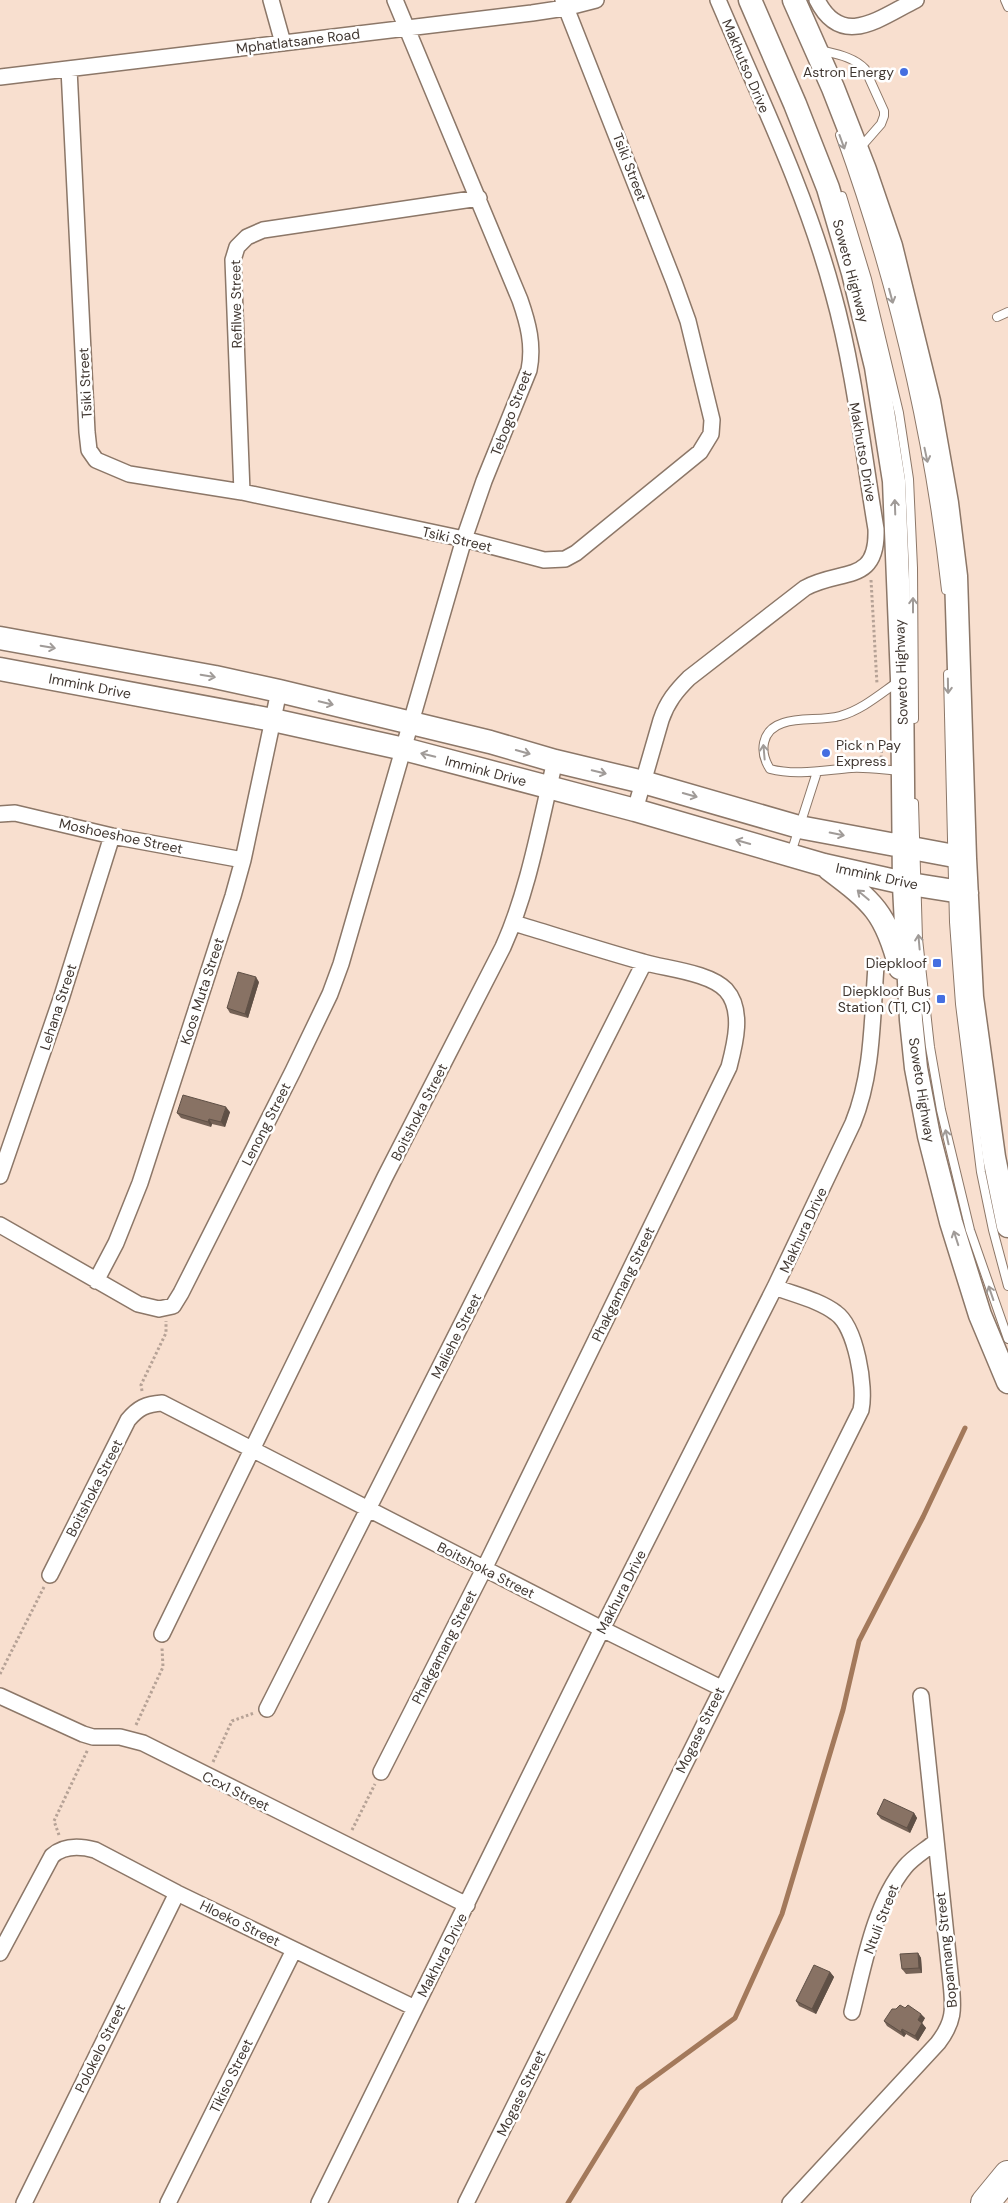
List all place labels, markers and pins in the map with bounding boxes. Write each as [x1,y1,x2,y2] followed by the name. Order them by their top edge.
[803,63,894,81] place label: Astron Energy
[898,66,910,78] marker: Astron Energy
[836,736,901,770] place label: Pick n Pay Express
[820,747,832,759] marker: Pick n Pay Express
[866,954,927,972] place label: Diepkloof
[931,957,943,969] marker: Diepkloof
[838,982,931,1016] place label: Diepkloof Bus Station (T1, C1)
[935,993,947,1005] marker: Diepkloof Bus Station (T1, C1)

